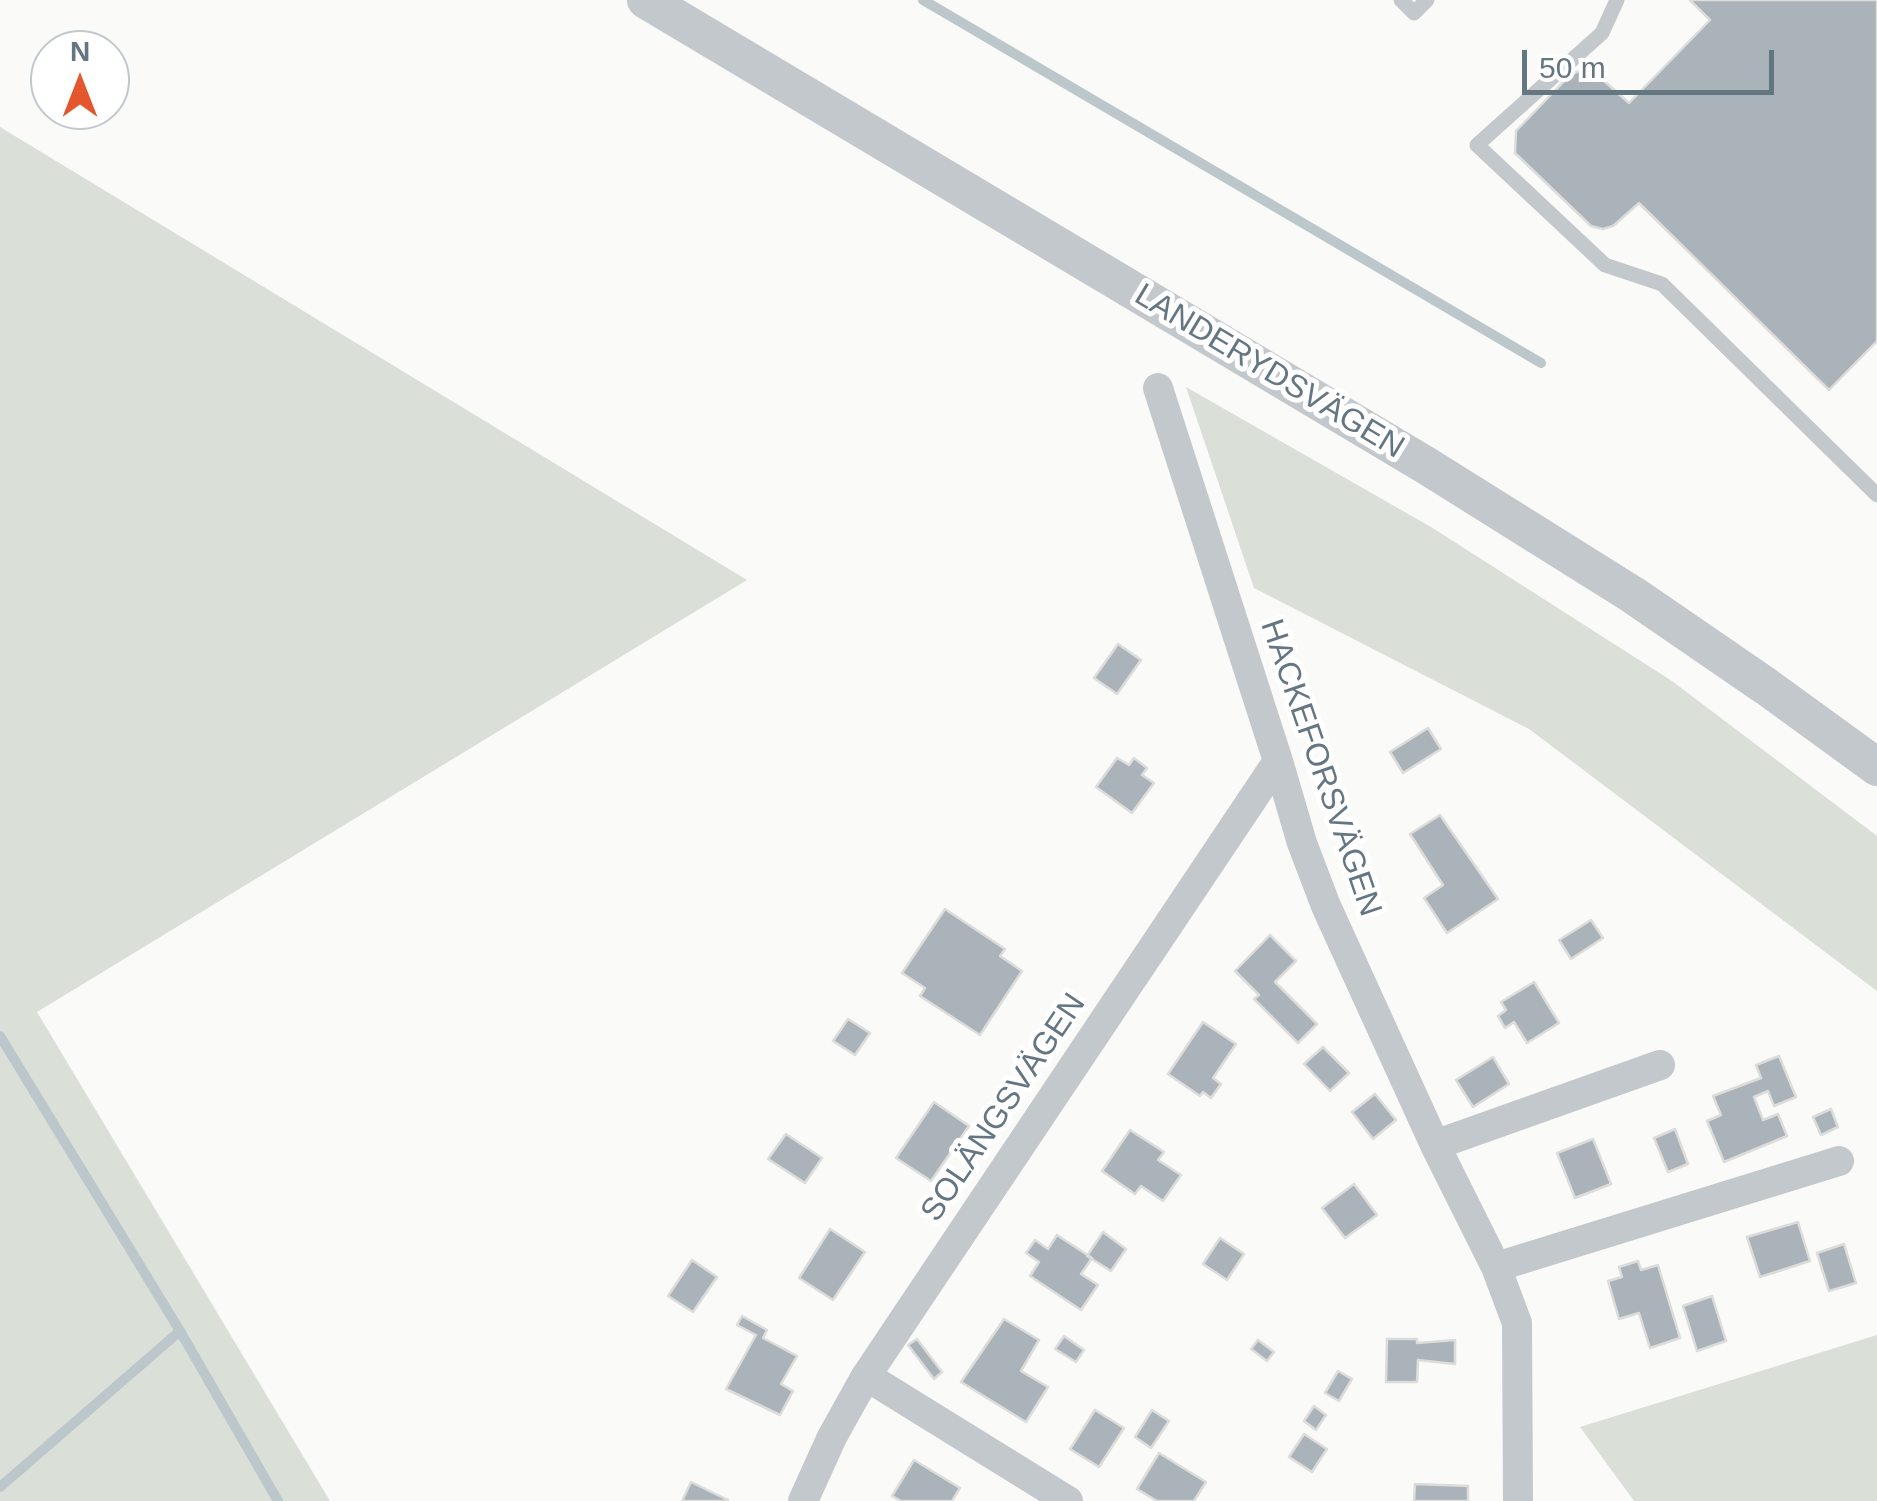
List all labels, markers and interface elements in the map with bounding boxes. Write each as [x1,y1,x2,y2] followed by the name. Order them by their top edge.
[30,30,130,130] north arrow
[1527,30,1780,92] scale bar
[70,36,90,67] text: N
[1539,51,1606,84] text: 50 m
[1128,276,1410,468] street label: LANDERYDSVÄGEN
[1251,615,1389,921] street label: HACKEFORSVÄGEN
[914,987,1094,1229] street label: SOLÄNGSVÄGEN

